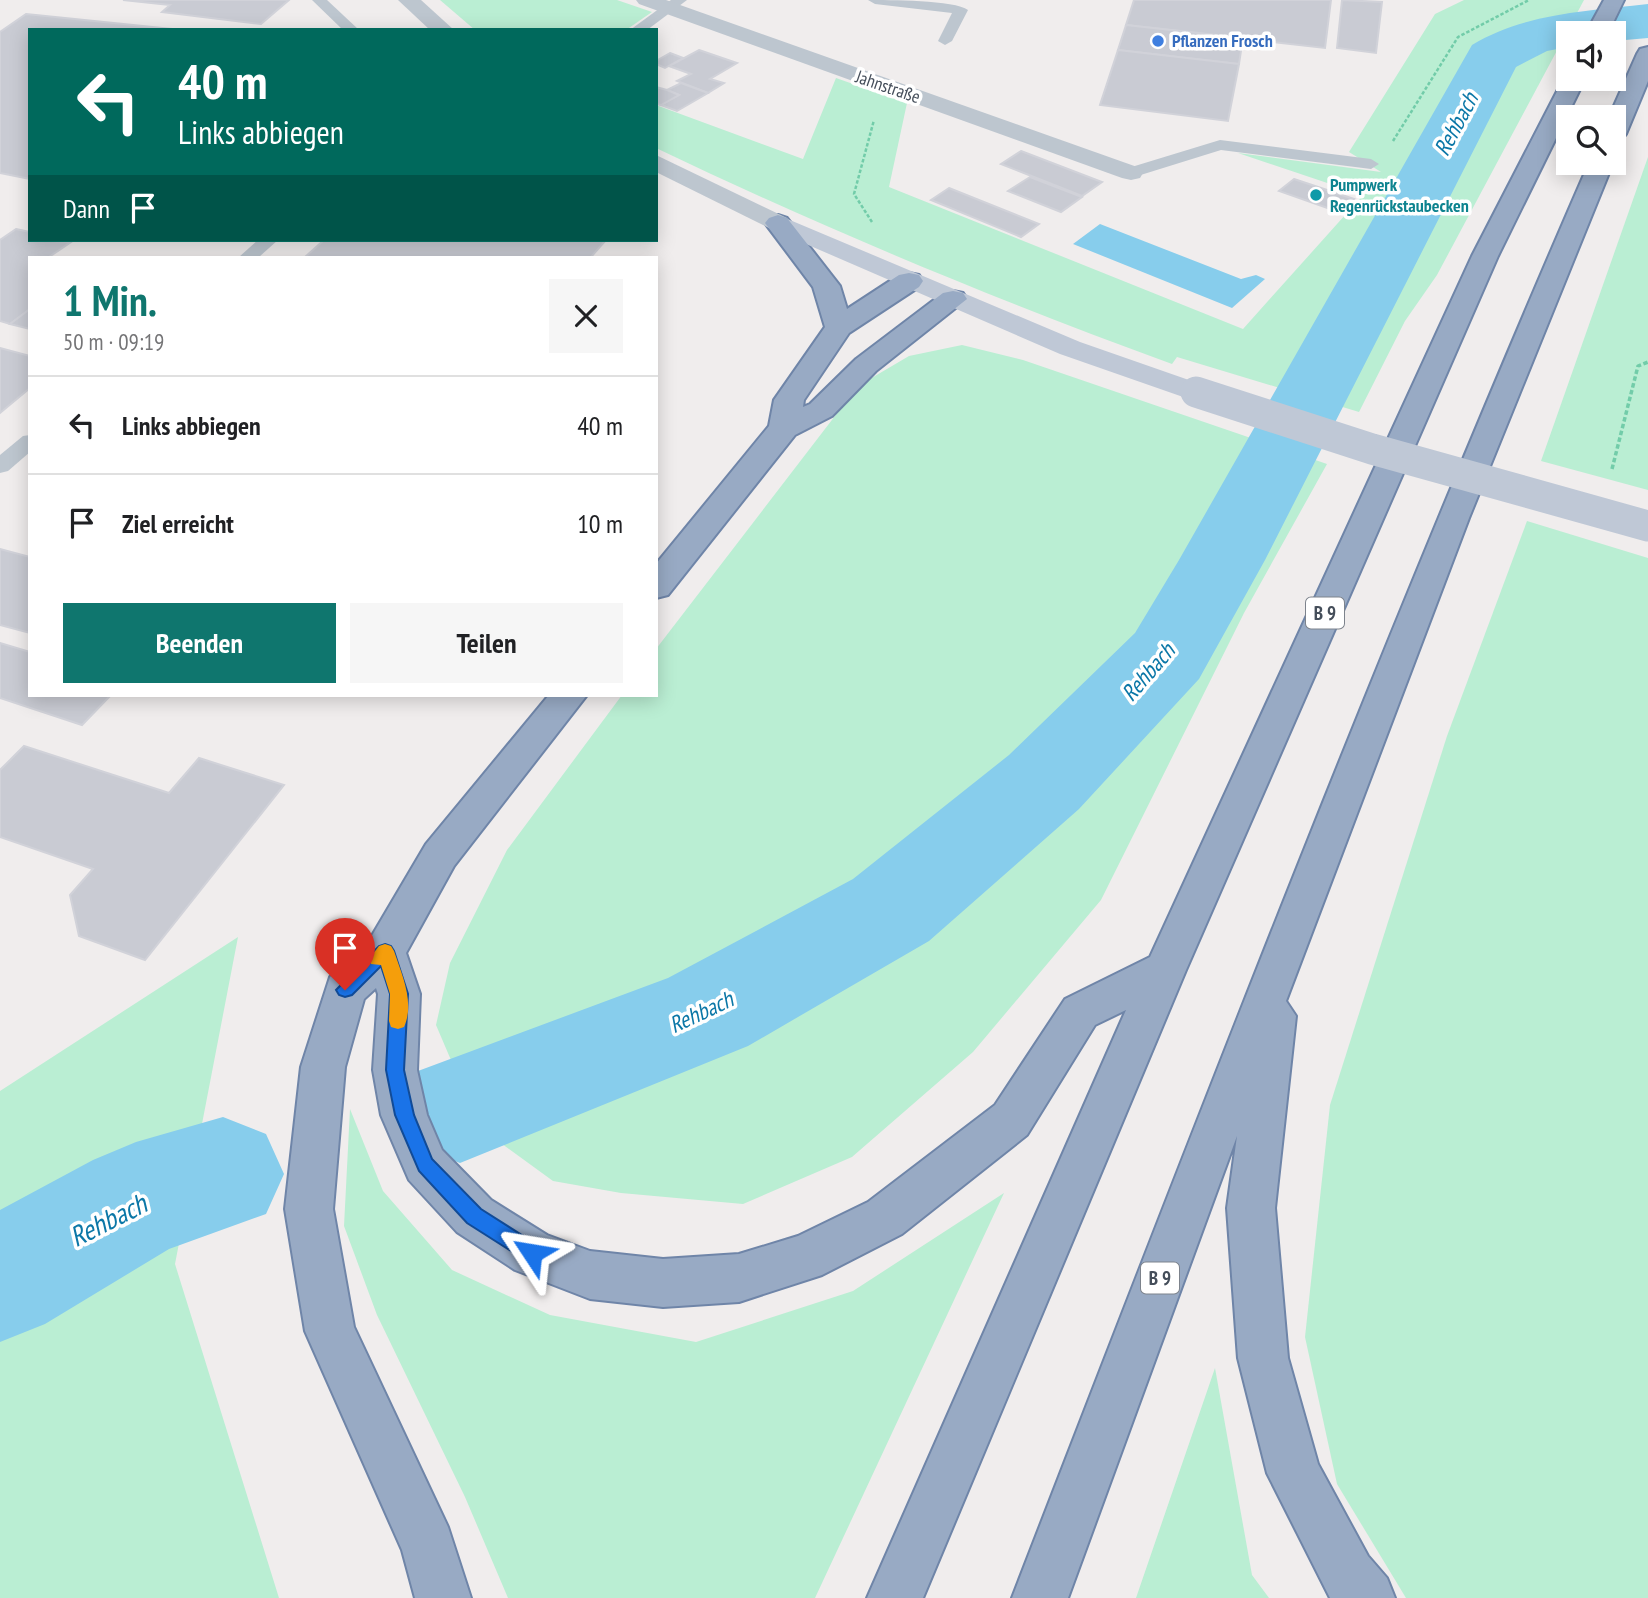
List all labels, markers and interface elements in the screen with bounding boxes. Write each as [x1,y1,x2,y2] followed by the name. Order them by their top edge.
[1556,21,1626,175] map controls
[1556,21,1626,91] button: sound
[1172,29,1273,52] place label: Pflanzen Frosch
[1150,33,1166,49] marker: Pflanzen Frosch
[178,49,267,113] text: 40 m
[63,56,154,147] icon: left
[852,64,923,108] street label: Jahnstraße
[1427,86,1485,160] water label: Rehbach
[1556,105,1626,175] button: search
[178,111,344,153] text: Links abbiegen
[1330,173,1469,217] place label: Pumpwerk Regenrückstaubecken
[1308,187,1324,203] marker: Pumpwerk Regenrückstaubecken
[124,189,162,227] icon: arrive
[63,192,110,225] text: Dann
[63,273,157,328] text: 1 Min.
[549,279,623,353] button: close
[63,327,164,356] text: 50 m · 09:19
[63,406,101,444] icon: left
[122,409,261,442] text: Links abbiegen
[577,409,623,442] text: 40 m
[63,504,101,542] icon: arrive
[122,507,234,540] text: Ziel erreicht
[577,507,623,540] text: 10 m
[1306,598,1344,628] road number: B 9
[63,603,336,683] button: Beenden
[350,603,623,683] button: Teilen
[1115,635,1182,707] water label: Rehbach
[315,918,375,990] pin
[326,929,364,967] icon: arrive
[664,983,739,1039] water label: Rehbach
[63,1184,154,1255] water label: Rehbach
[495,1216,569,1290] position arrow
[1141,1262,1179,1294] road number: B 9

